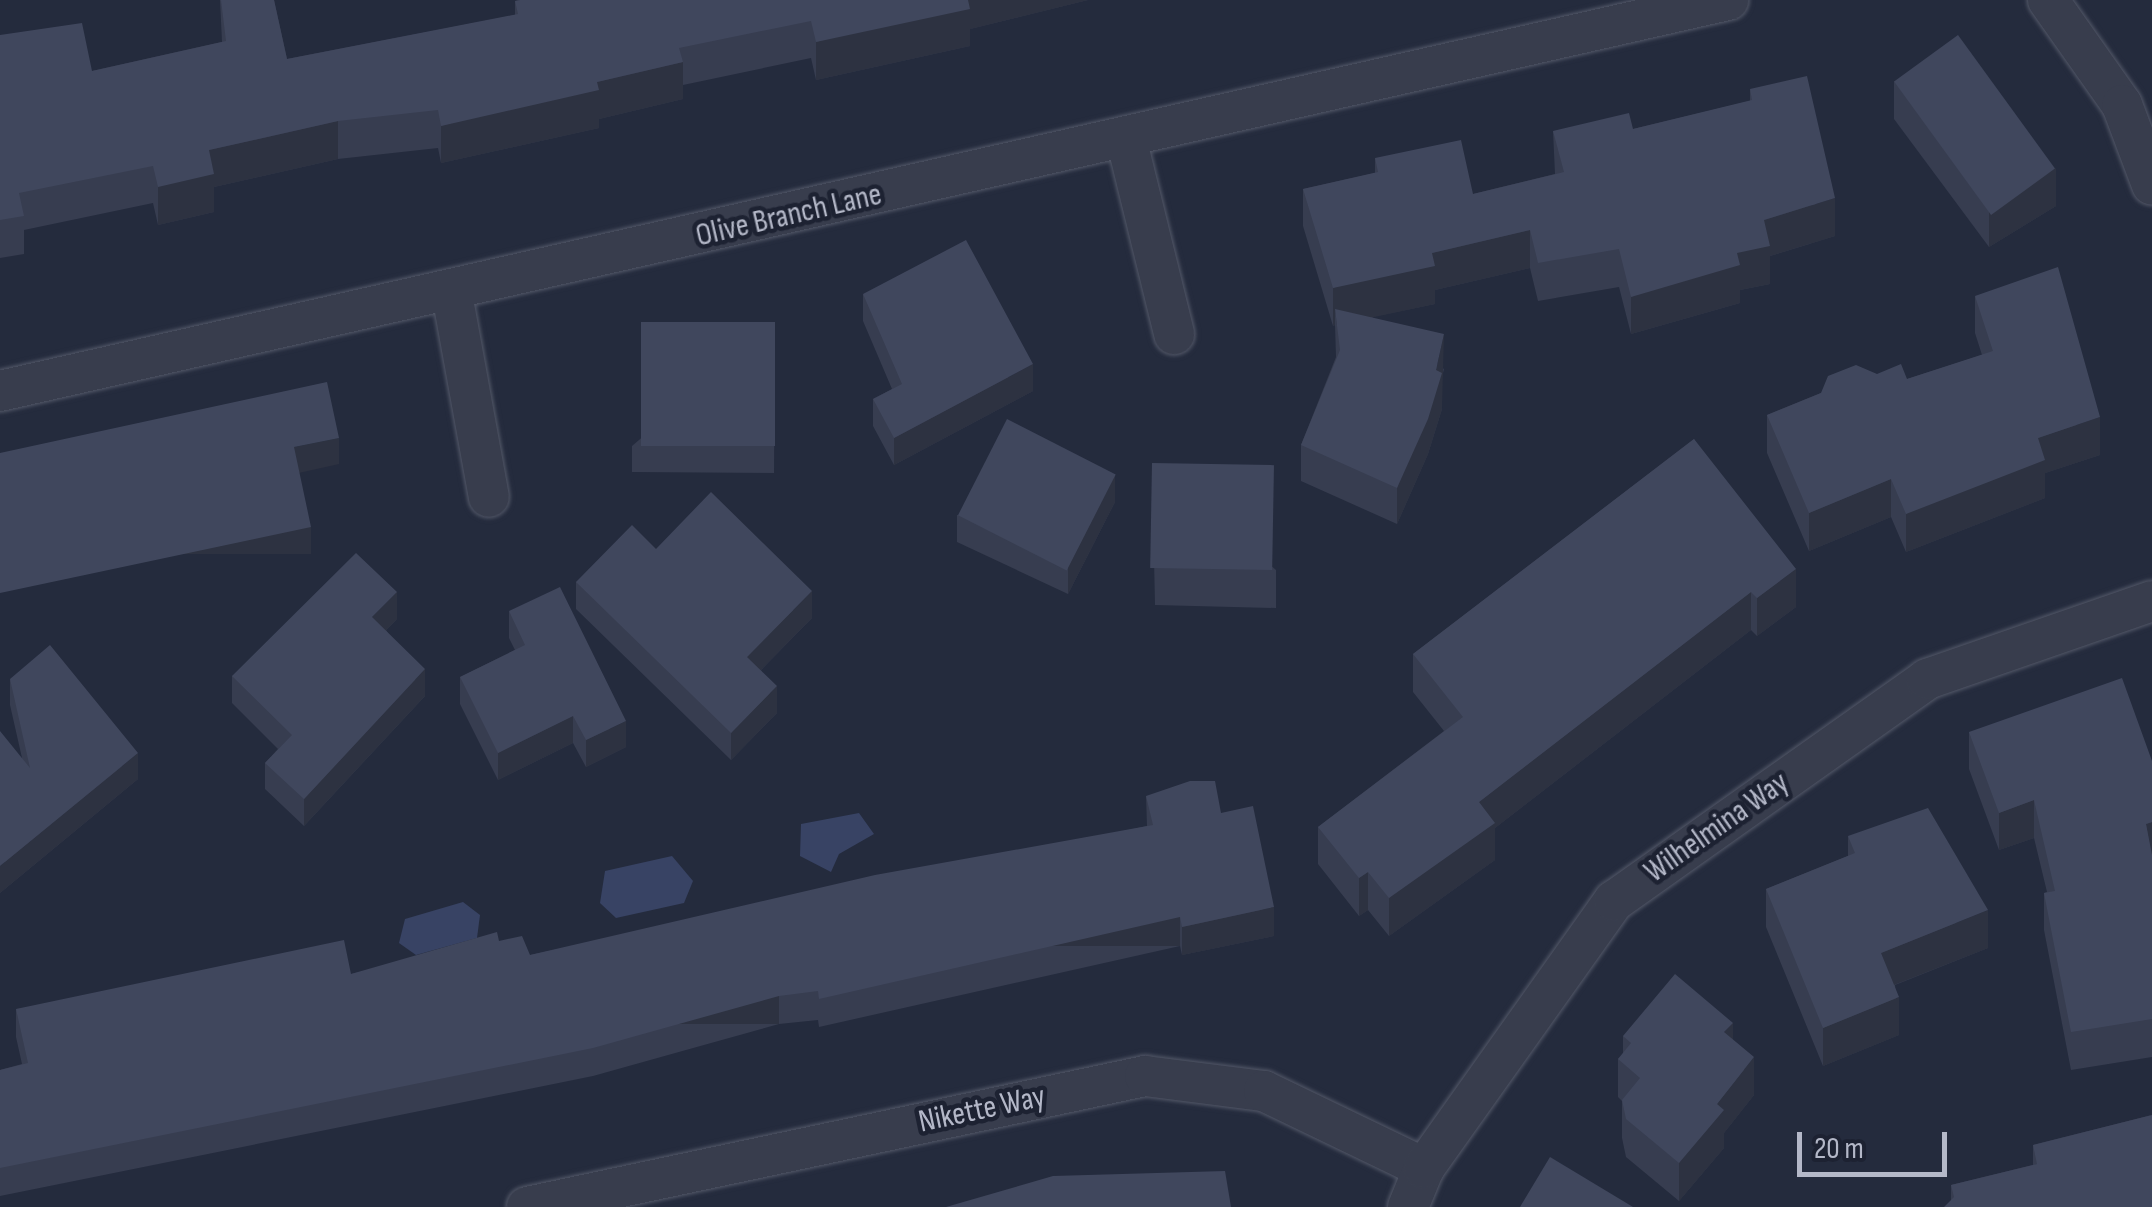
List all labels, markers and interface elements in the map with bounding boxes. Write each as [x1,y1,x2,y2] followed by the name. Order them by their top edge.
[692,176,886,256] street label: Olive Branch Lane
[1637,764,1797,892] street label: Wilhelmina Way
[915,1078,1049,1142] street label: Nikette Way
[1802,1112,1952,1174] scale bar
[1814,1131,1864,1167] text: 20 m

